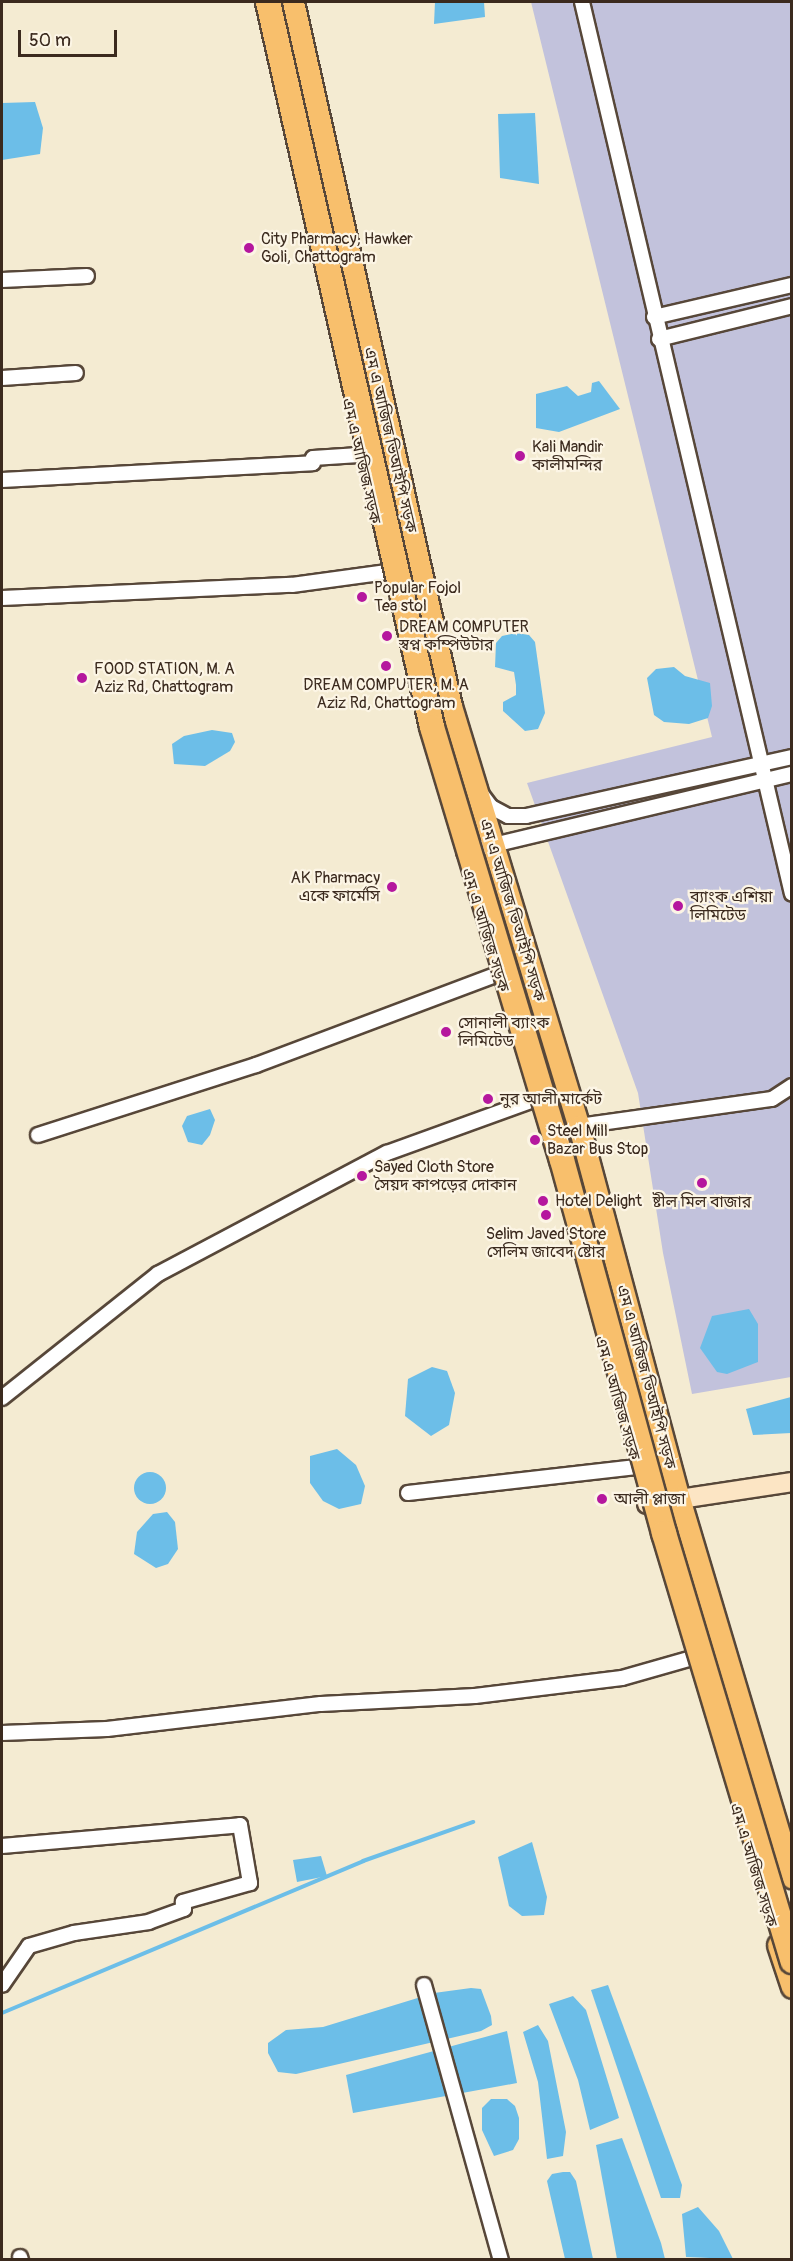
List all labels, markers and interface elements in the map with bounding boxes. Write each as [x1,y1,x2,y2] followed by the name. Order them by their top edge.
[21,18,120,56] scale bar
[29,29,71,52] text: 50 m
[261,229,413,267] place label: City Pharmacy, Hawker Goli, Chattogram
[242,241,256,255] marker: City Pharmacy, Hawker Goli, Chattogram
[359,345,421,535] street label: এম এ আজিজ ভিআইপি সড়ক
[337,396,385,526] street label: এম এ আজিজ সড়ক
[532,437,603,475] place label: Kali Mandir কালীমন্দির
[513,449,527,463] marker: Kali Mandir কালীমন্দির
[374,578,461,616] place label: Popular Fojol Tea stol
[355,590,369,604] marker: Popular Fojol Tea stol
[399,617,529,655] place label: DREAM COMPUTER স্বপ্ন কম্পিউটার
[380,629,394,643] marker: DREAM COMPUTER স্বপ্ন কম্পিউটার
[94,659,235,697] place label: FOOD STATION, M. A Aziz Rd, Chattogram
[379,659,393,673] marker: DREAM COMPUTER, M. A Aziz Rd, Chattogram
[75,671,89,685] marker: FOOD STATION, M. A Aziz Rd, Chattogram
[303,675,469,713] place label: DREAM COMPUTER, M. A Aziz Rd, Chattogram
[475,816,549,1004] street label: এম এ আজিজ ভিআইপি সড়ক
[457,866,513,994] street label: এম এ আজিজ সড়ক
[290,868,380,906] place label: AK Pharmacy একে ফার্মেসি
[385,880,399,894] marker: AK Pharmacy একে ফার্মেসি
[690,887,773,925] place label: ব্যাংক এশিয়া লিমিটেড
[671,899,685,913] marker: ব্যাংক এশিয়া লিমিটেড
[458,1013,549,1051] place label: সোনালী ব্যাংক লিমিটেড
[439,1025,453,1039] marker: সোনালী ব্যাংক লিমিটেড
[500,1089,602,1109] place label: নুর আলী মার্কেট
[481,1092,495,1106] marker: নুর আলী মার্কেট
[547,1121,648,1159] place label: Steel Mill Bazar Bus Stop
[528,1133,542,1147] marker: Steel Mill Bazar Bus Stop
[374,1157,517,1195] place label: Sayed Cloth Store সৈয়দ কাপড়ের দোকান
[355,1169,369,1183] marker: Sayed Cloth Store সৈয়দ কাপড়ের দোকান
[695,1176,709,1190] marker: ষ্টীল মিল বাজার
[555,1191,642,1211] place label: Hotel Delight
[653,1192,751,1212] place label: ষ্টীল মিল বাজার
[536,1194,550,1208] marker: Hotel Delight
[539,1208,553,1222] marker: Selim Javed Store সেলিম জাবেদ ষ্টোর
[486,1224,606,1262] place label: Selim Javed Store সেলিম জাবেদ ষ্টোর
[612,1283,680,1471] street label: এম এ আজিজ ভিআইপি সড়ক
[590,1334,644,1462] street label: এম এ আজিজ সড়ক
[614,1489,685,1509] place label: আলী প্লাজা
[595,1492,609,1506] marker: আলী প্লাজা
[725,1801,781,1929] street label: এম এ আজিজ সড়ক

